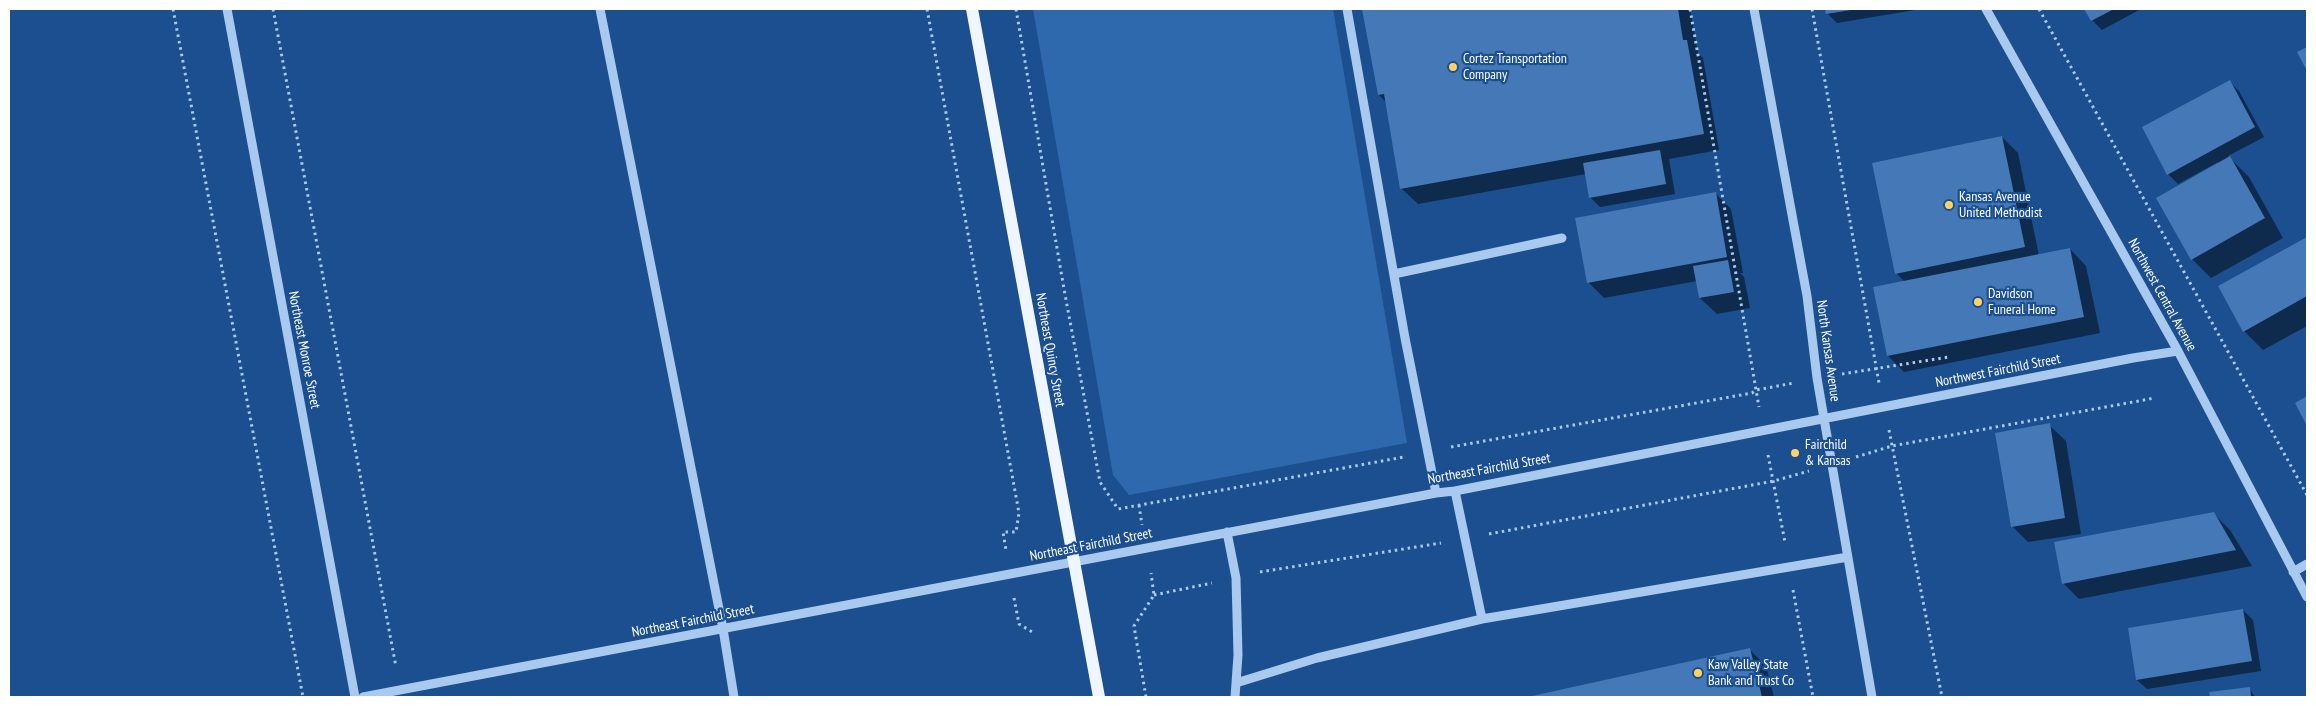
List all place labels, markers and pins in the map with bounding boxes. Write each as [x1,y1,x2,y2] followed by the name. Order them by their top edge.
[1463,51,1567,84] place label: Cortez Transportation Company
[1447,61,1459,73] marker: Cortez Transportation Company
[1959,189,2042,222] place label: Kansas Avenue United Methodist
[1943,199,1955,211] marker: Kansas Avenue United Methodist
[1988,286,2056,318] place label: Davidson Funeral Home
[1972,296,1984,308] marker: Davidson Funeral Home
[1805,437,1851,470] place label: Fairchild & Kansas
[1789,447,1801,459] marker: Fairchild & Kansas
[1708,657,1794,690] place label: Kaw Valley State Bank and Trust Co
[1692,667,1704,679] marker: Kaw Valley State Bank and Trust Co

